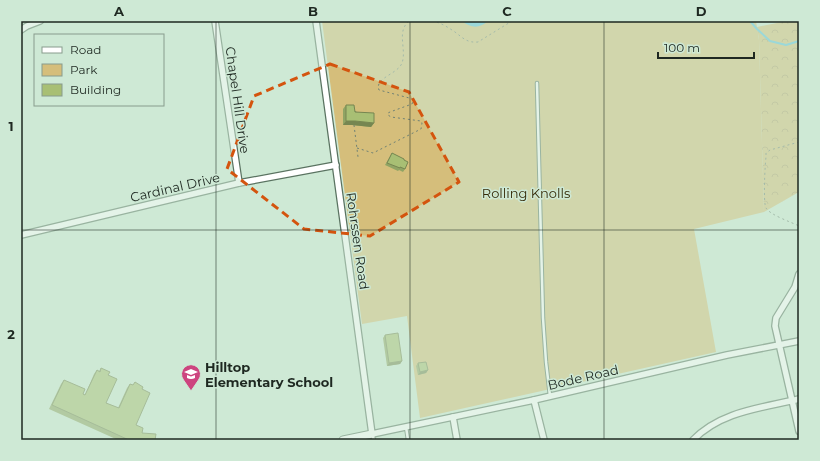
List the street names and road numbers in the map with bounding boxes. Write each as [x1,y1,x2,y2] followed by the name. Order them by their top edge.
[223,46,253,155] street label: Chapel Hill Drive
[129,169,222,205] street label: Cardinal Drive
[343,191,373,291] street label: Rohrssen Road
[546,361,620,393] street label: Bode Road

